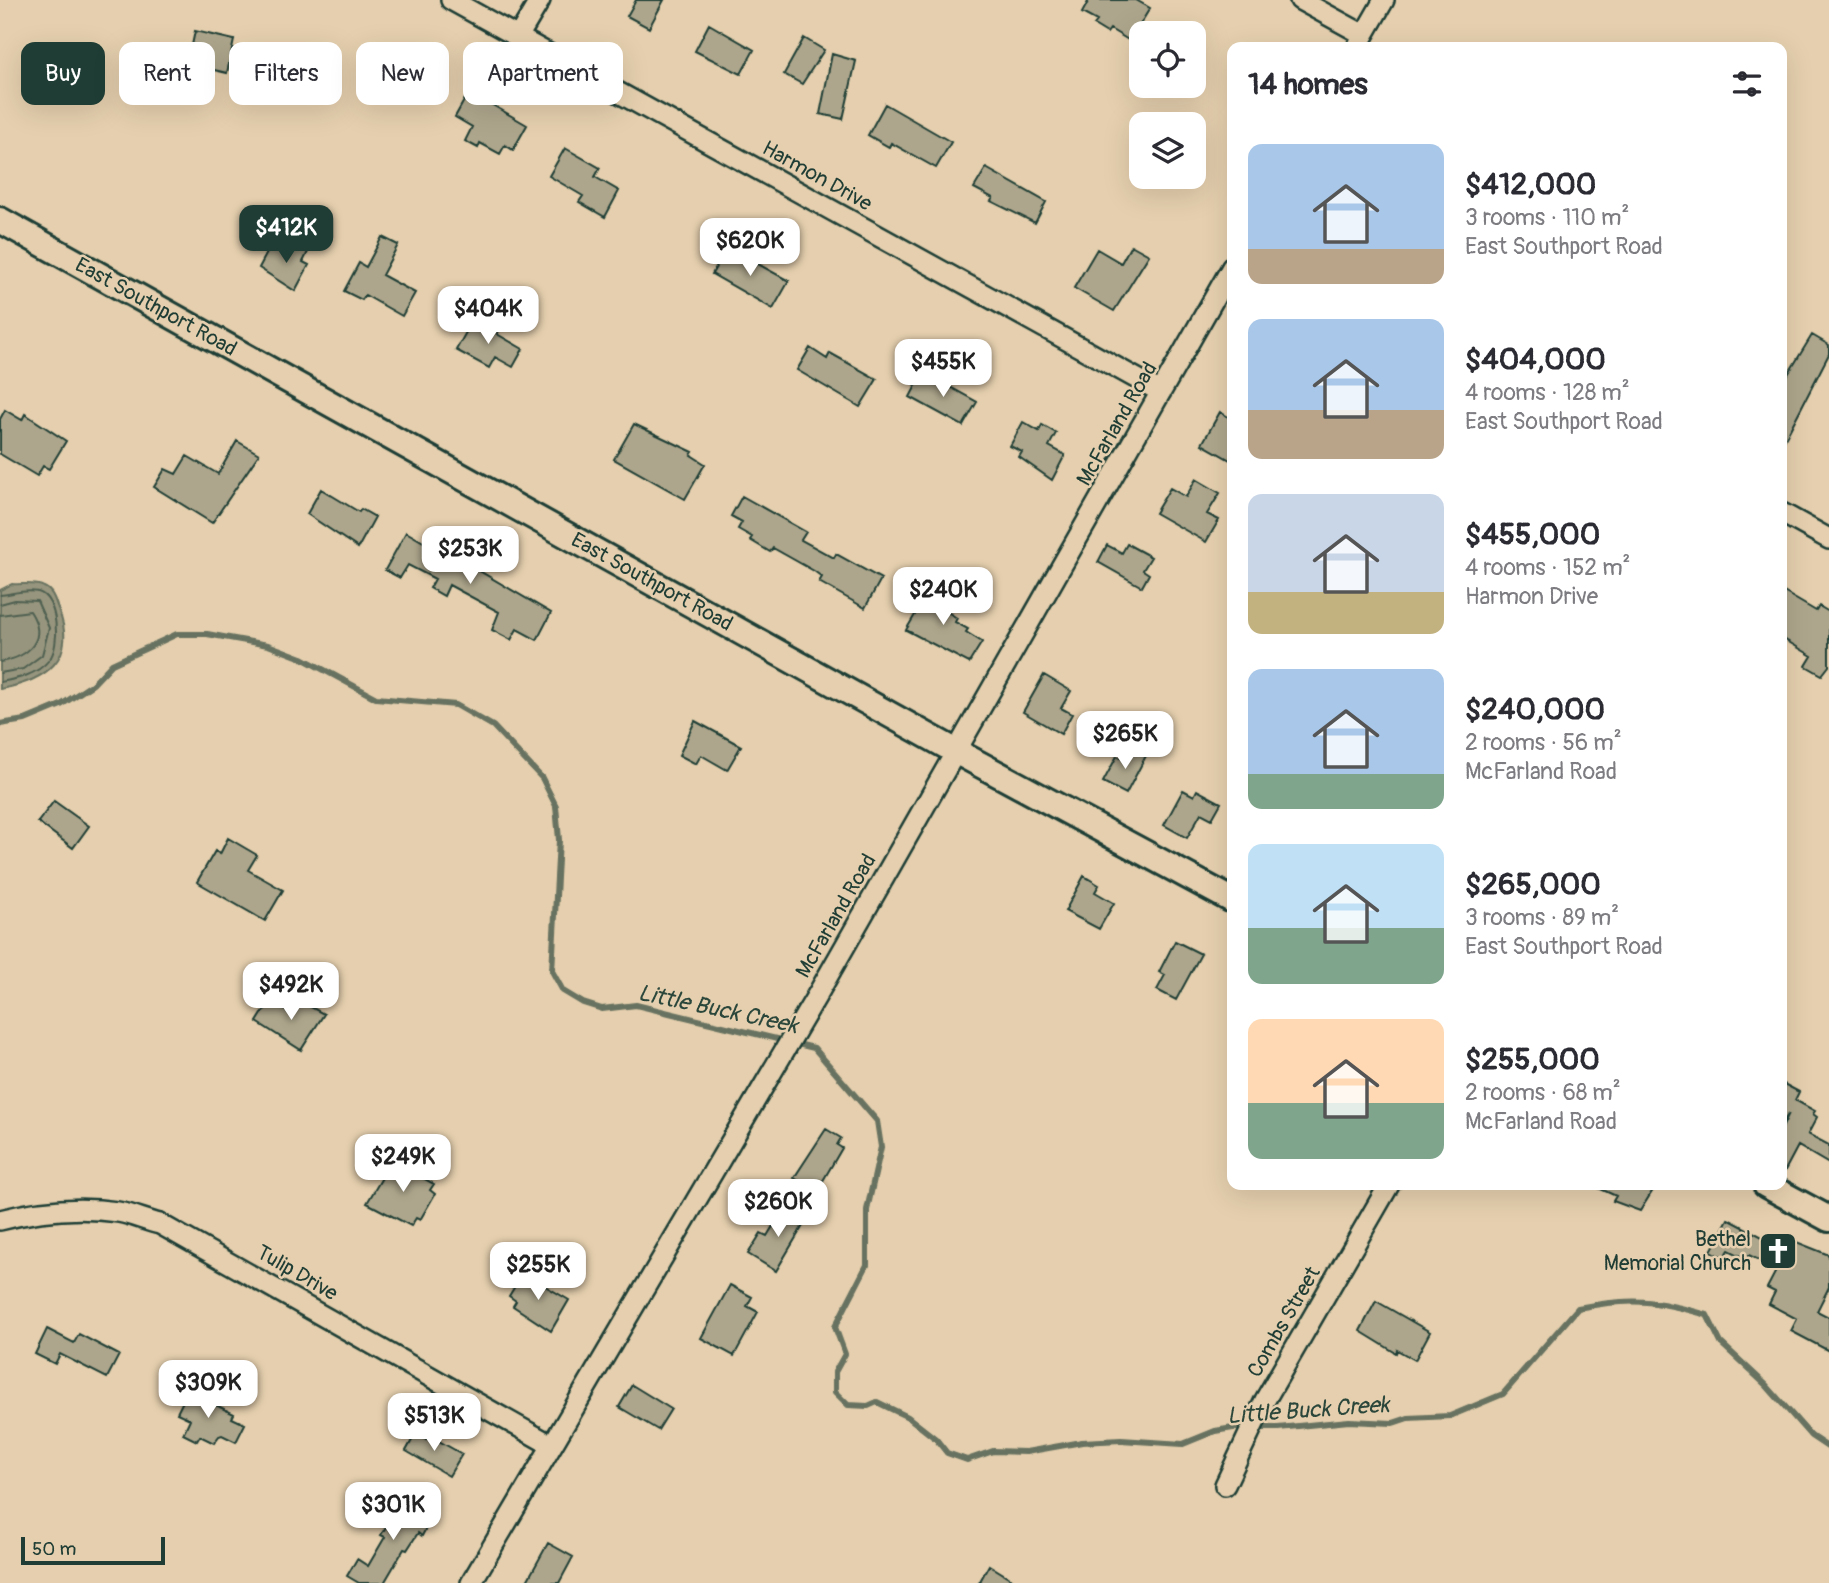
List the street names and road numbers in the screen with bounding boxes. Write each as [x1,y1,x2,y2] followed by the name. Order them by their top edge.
[757,135,877,218] street label: Harmon Drive
[70,251,242,363] street label: East Southport Road
[1071,357,1163,491] street label: McFarland Road
[566,526,738,638] street label: East Southport Road
[790,849,882,983] street label: McFarland Road
[251,1239,343,1307] street label: Tulip Drive
[1241,1261,1327,1382] street label: Combs Street

